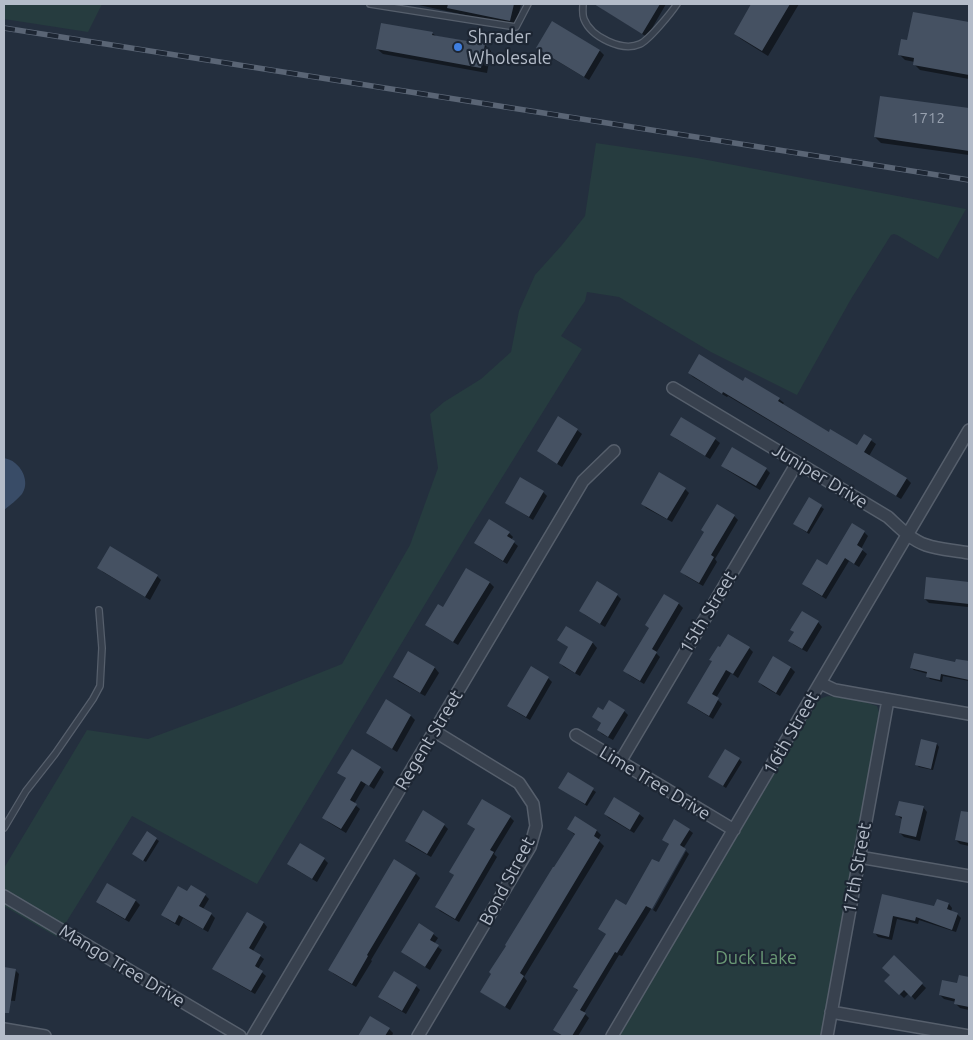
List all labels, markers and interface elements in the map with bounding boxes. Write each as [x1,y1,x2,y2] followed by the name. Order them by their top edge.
[468,26,552,68] place label: Shrader Wholesale
[452,41,464,53] marker: Shrader Wholesale
[911,109,945,127] house number: 1712
[768,439,872,513] street label: Juniper Drive
[675,567,741,657] street label: 15th Street
[391,686,467,794] street label: Regent Street
[759,688,823,778] street label: 16th Street
[595,741,715,825] street label: Lime Tree Drive
[838,821,876,915] street label: 17th Street
[475,833,539,929] street label: Bond Street
[55,920,189,1012] street label: Mango Tree Drive
[715,947,797,969] park label: Duck Lake

